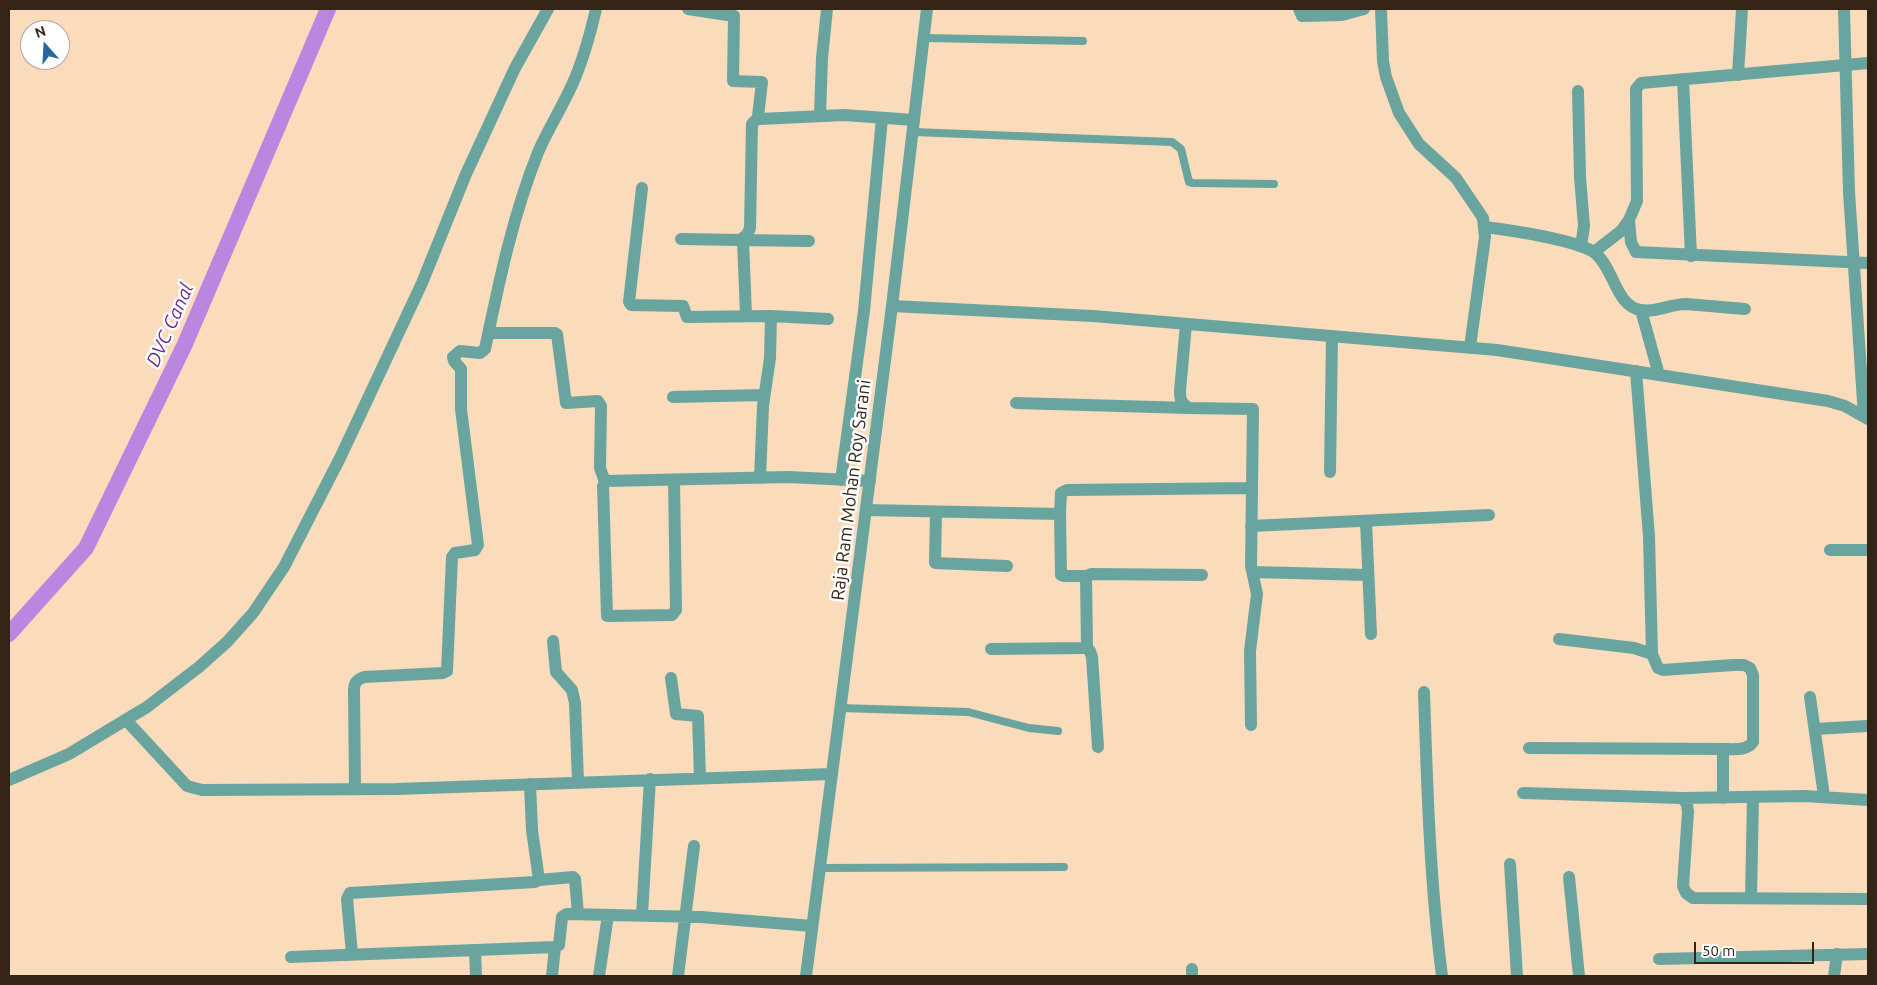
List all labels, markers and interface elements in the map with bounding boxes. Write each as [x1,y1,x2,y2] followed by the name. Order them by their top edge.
[20,20,70,70] north arrow
[33,22,48,41] text: N
[142,280,198,370] water label: DVC Canal
[827,378,875,602] street label: Raja Ram Mohan Roy Sarani
[1697,932,1817,964] scale bar
[1702,942,1735,959] text: 50 m

